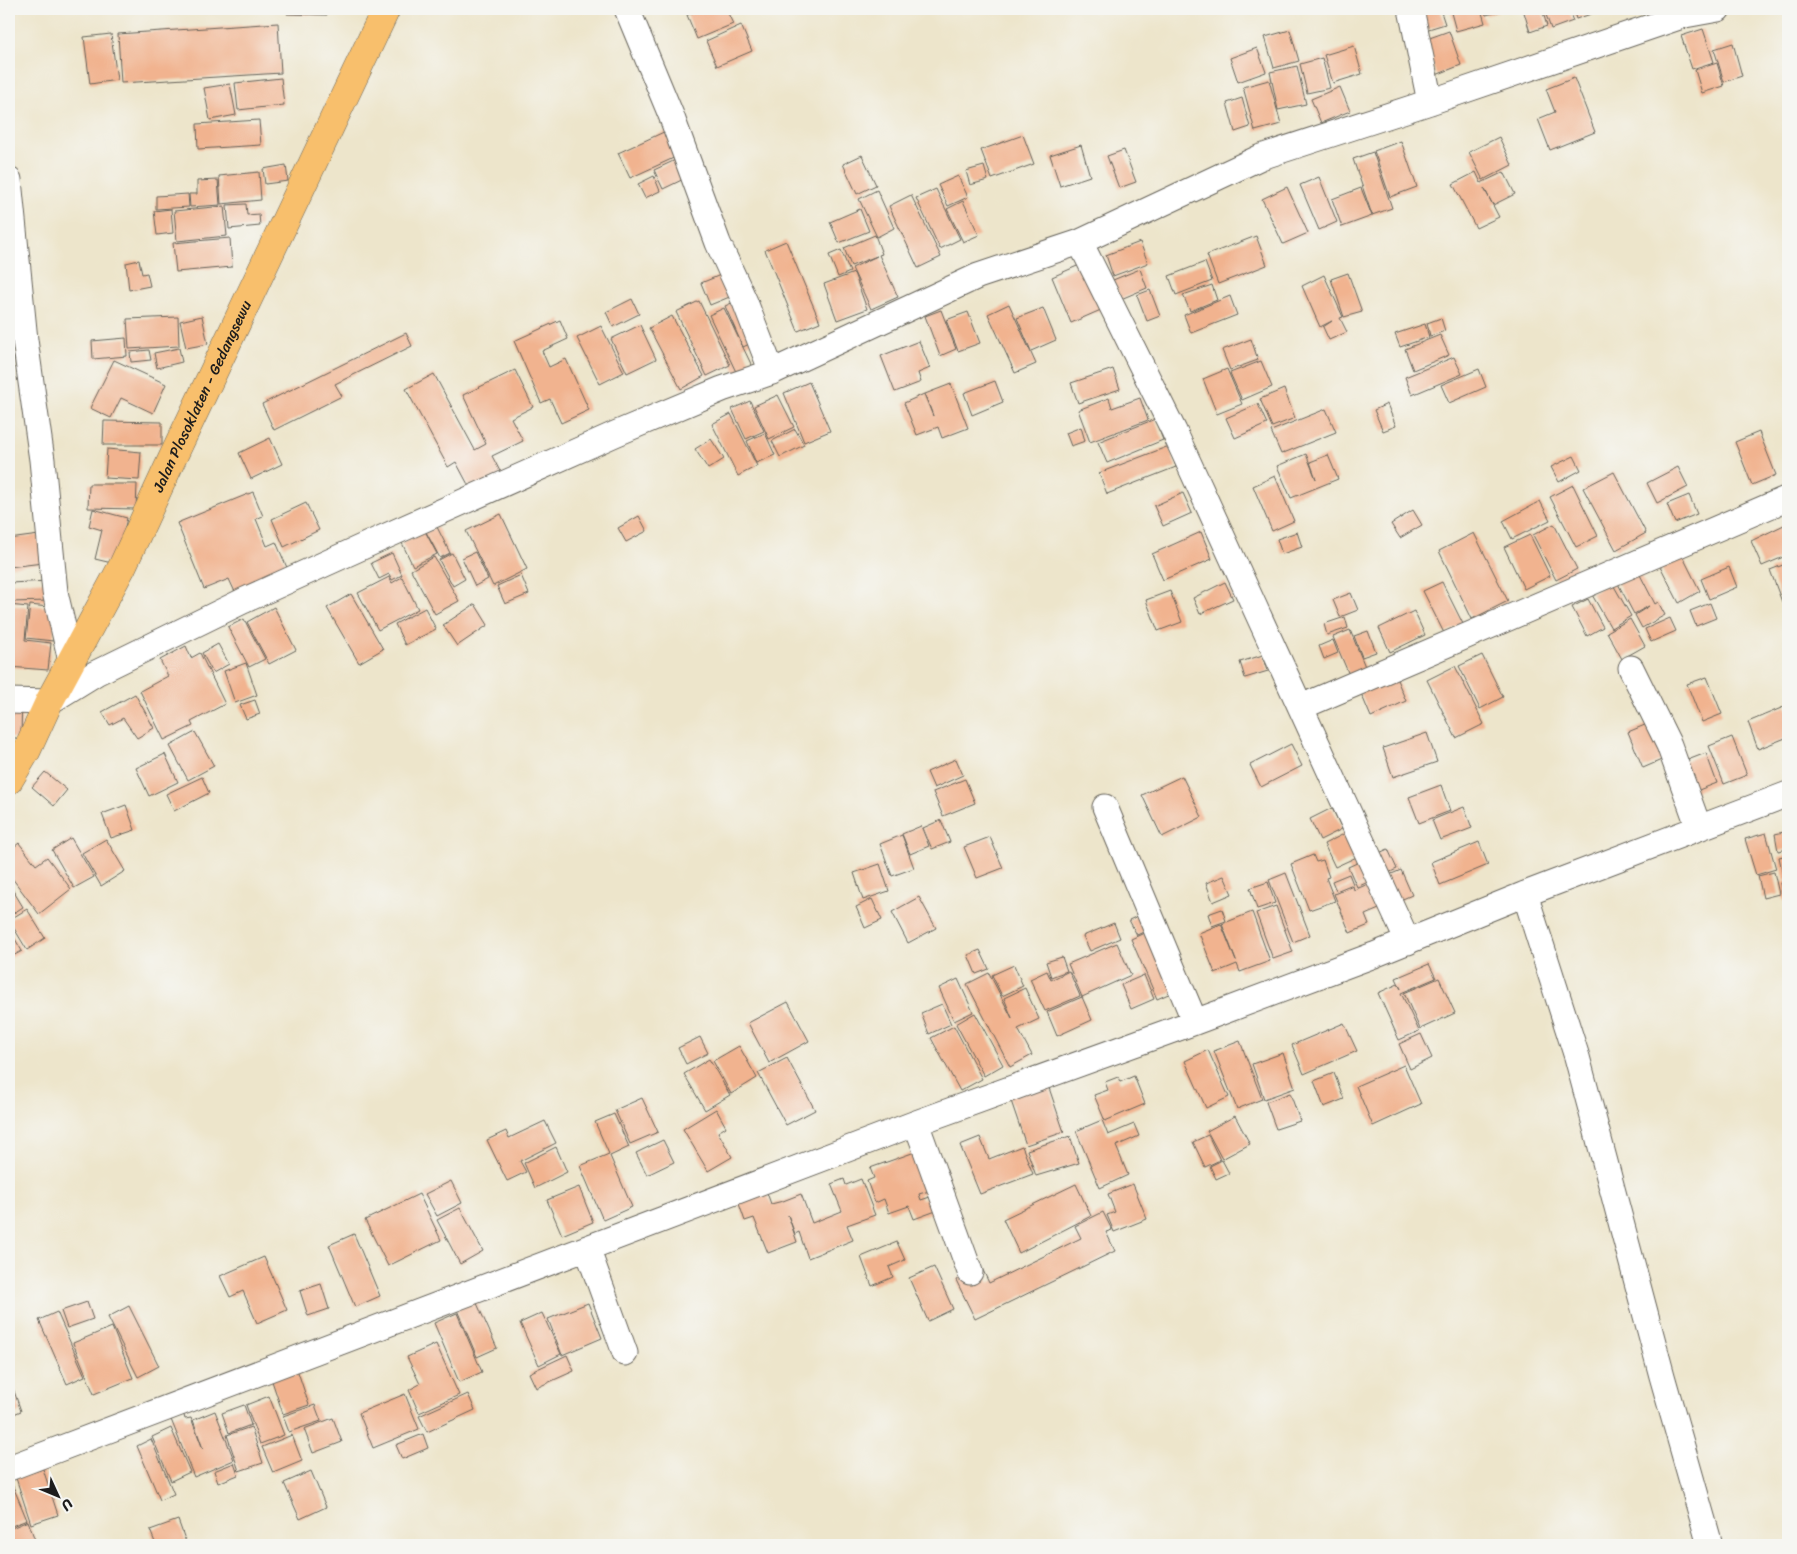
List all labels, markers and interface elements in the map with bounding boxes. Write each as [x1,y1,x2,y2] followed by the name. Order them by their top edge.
[145,296,259,497] street label: Jalan Plosoklaten - Gedangsewu
[32,1472,82,1522] north arrow
[54,1493,79,1517] text: U

